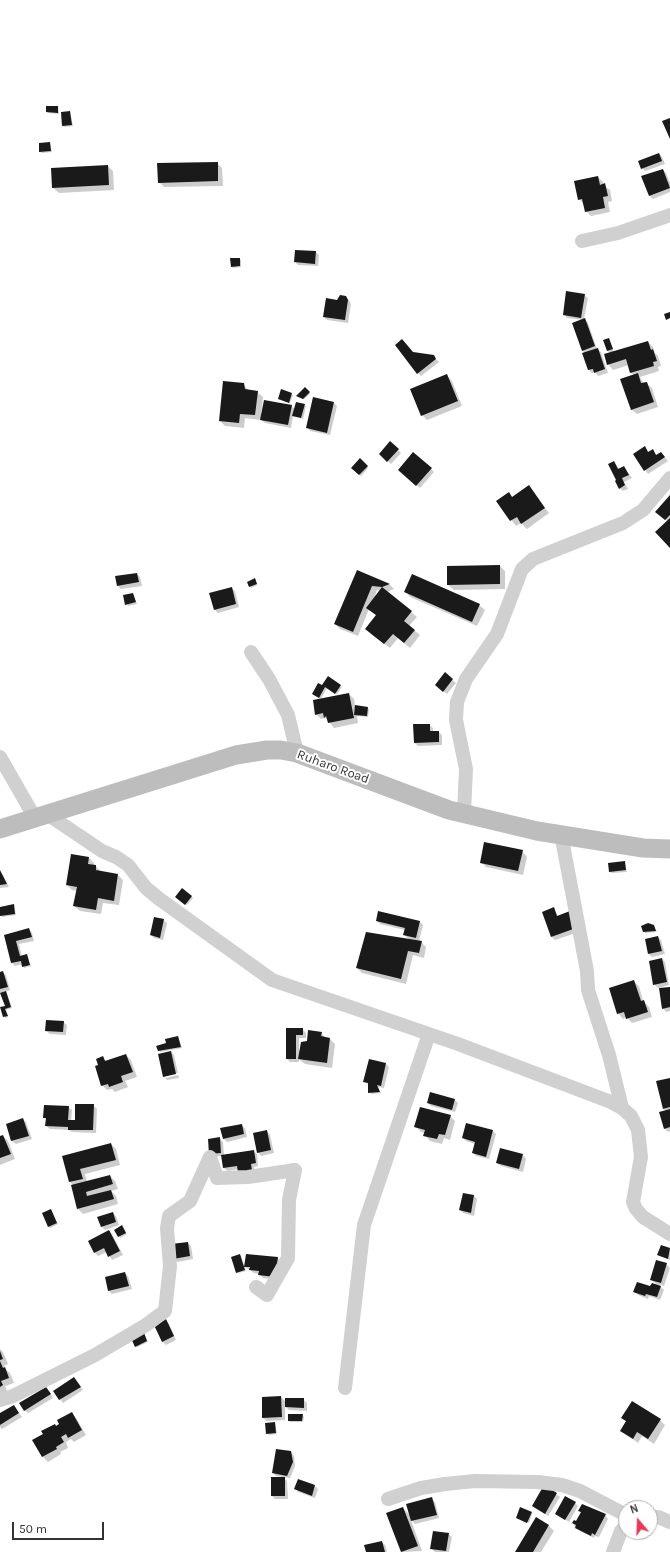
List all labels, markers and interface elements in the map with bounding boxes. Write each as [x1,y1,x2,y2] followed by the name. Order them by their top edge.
[295,747,371,787] street label: Ruharo Road
[618,1500,658,1540] north arrow
[628,1502,640,1517] text: N
[14,1514,106,1540] scale bar
[19,1522,47,1536] text: 50 m

